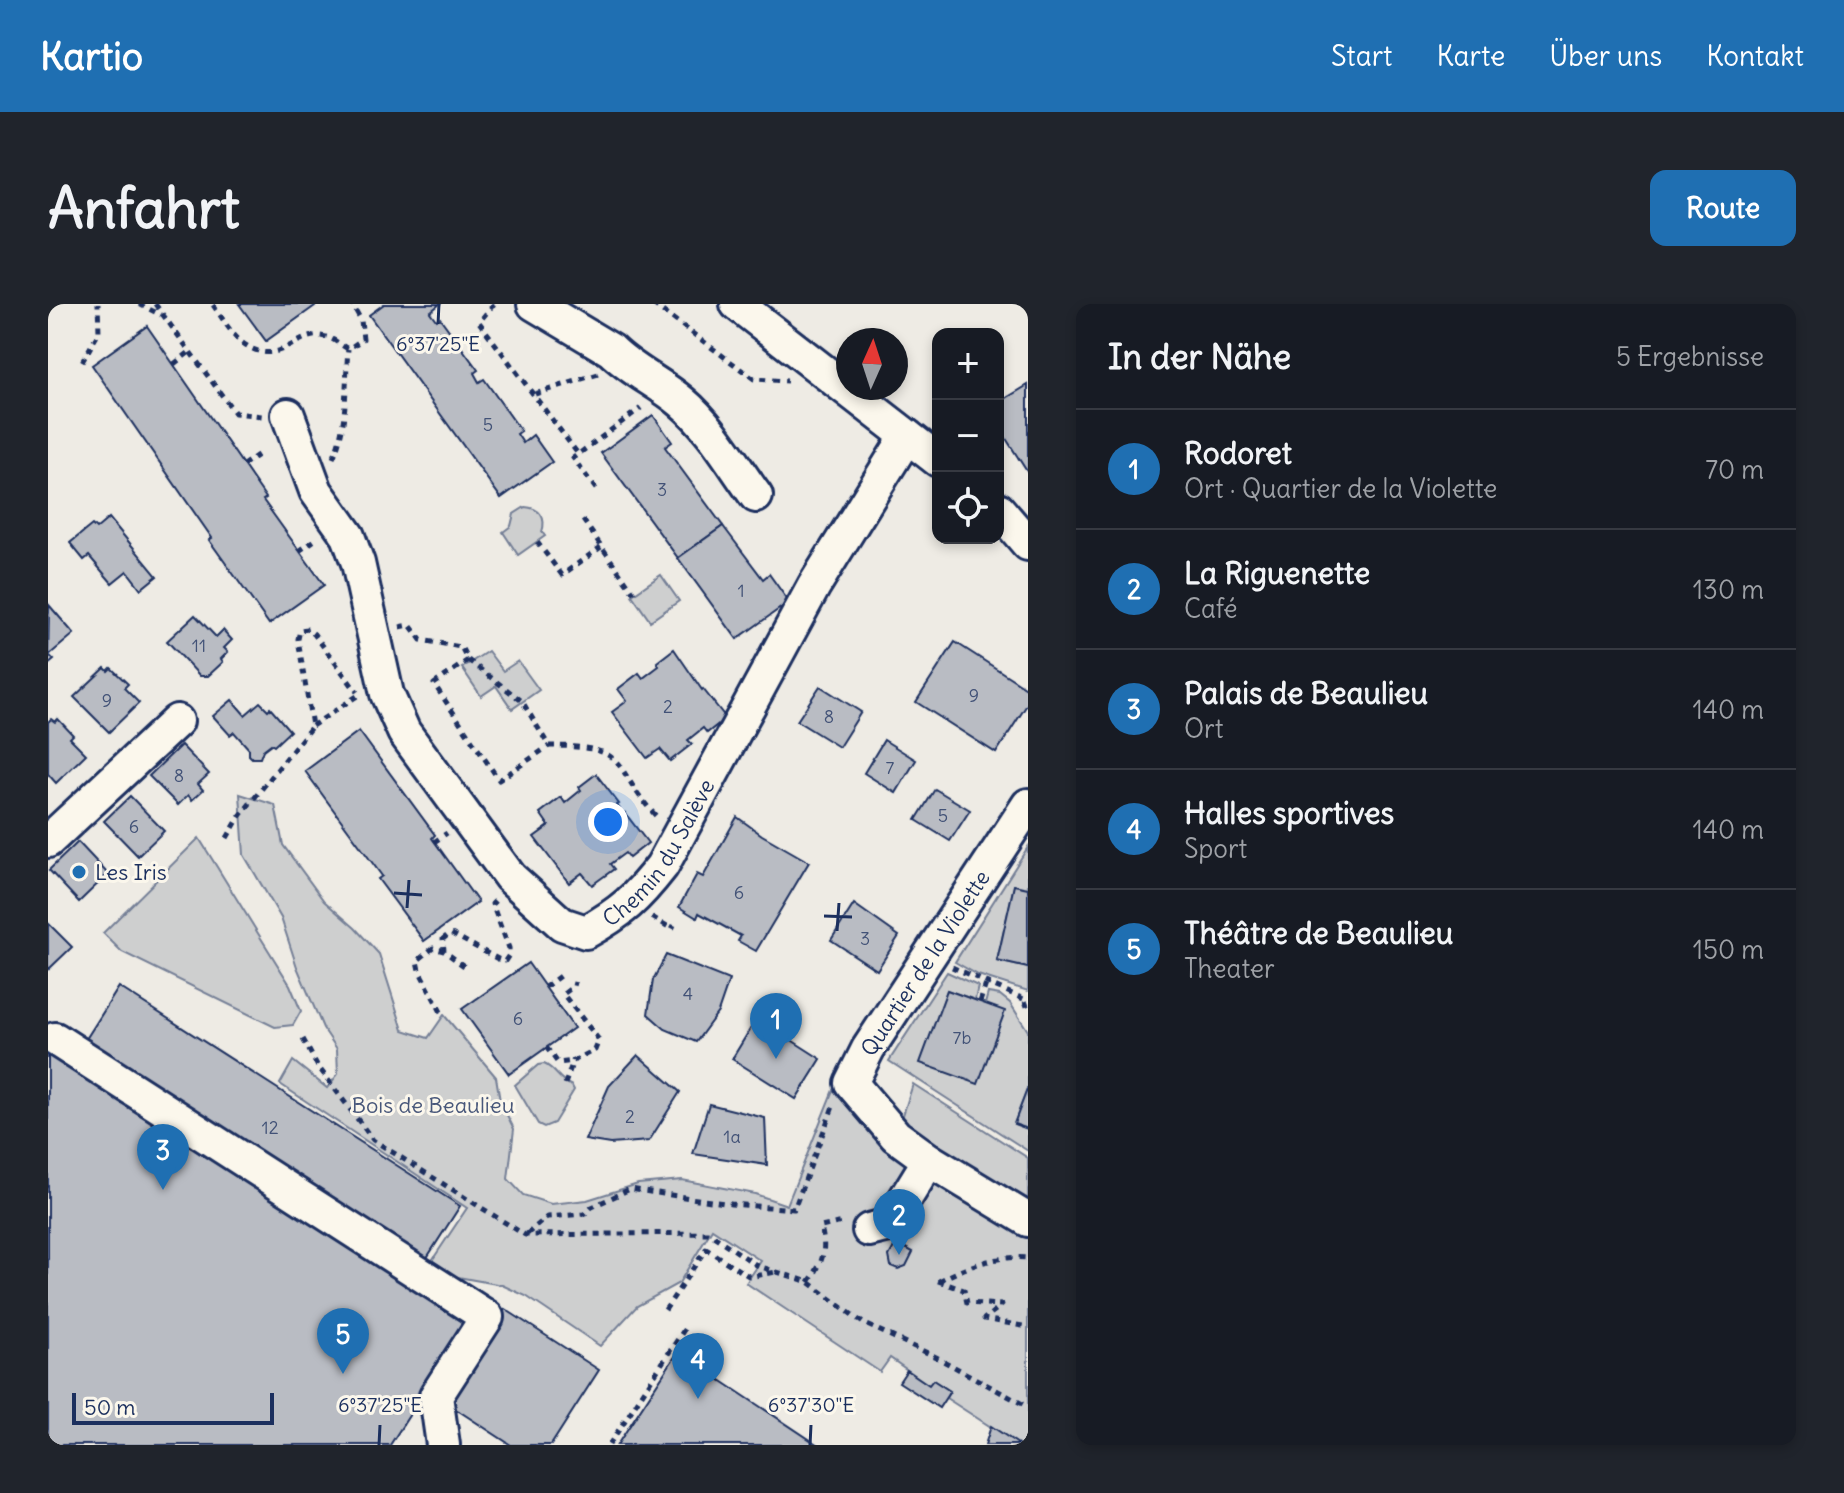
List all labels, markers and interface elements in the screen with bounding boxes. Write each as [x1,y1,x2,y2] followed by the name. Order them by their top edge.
[40,33,143,80] text: Kartio
[1331,38,1393,74] text: Start
[1437,38,1505,74] text: Karte
[1549,38,1662,74] text: Über uns
[1706,38,1804,74] text: Kontakt
[1650,170,1796,246] button: Route
[48,173,240,243] text: Anfahrt
[836,328,908,400] north arrow
[932,328,1004,544] map controls
[932,328,1004,400] button: +
[396,331,480,356] text: 6°37'25"E
[1108,335,1291,378] text: In der Nähe
[1616,340,1764,373] text: 5 Ergebnisse
[932,400,1004,472] button: −
[483,413,493,436] house number: 5
[1184,434,1292,472] text: Rodoret
[1129,453,1139,486] text: 1
[1705,453,1764,486] text: 70 m
[932,472,1004,544] button: locate
[1184,472,1497,505] text: Ort · Quartier de la Violette
[657,478,667,501] house number: 3
[1184,554,1370,592] text: La Riguenette
[1127,573,1141,606] text: 2
[1693,573,1764,606] text: 130 m
[737,579,745,602] house number: 1
[1184,592,1238,625] text: Café
[192,634,206,657] house number: 11
[1184,674,1428,712] text: Palais de Beaulieu
[969,684,979,707] house number: 9
[102,689,112,712] house number: 9
[1127,693,1141,726] text: 3
[1693,693,1764,726] text: 140 m
[663,695,673,718] house number: 2
[824,705,834,728] house number: 8
[1184,712,1224,745] text: Ort
[886,756,895,779] house number: 7
[174,764,184,787] house number: 8
[597,774,721,932] street label: Chemin du Salève
[1184,794,1394,832] text: Halles sportives
[588,802,628,842] your location
[938,804,948,827] house number: 5
[1126,813,1142,846] text: 4
[1693,813,1764,846] text: 140 m
[129,815,139,838] house number: 6
[1184,832,1247,865] text: Sport
[95,858,167,886] place label: Les Iris
[70,863,88,881] marker: Les Iris
[854,865,996,1061] street label: Quartier de la Violette
[734,881,744,904] house number: 6
[1184,914,1453,952] text: Théâtre de Beaulieu
[860,927,870,950] house number: 3
[1127,933,1141,966] text: 5
[1693,933,1764,966] text: 150 m
[1184,952,1275,985] text: Theater
[683,982,693,1005] house number: 4
[750,993,802,1059] pin: 1
[513,1007,523,1030] house number: 6
[953,1026,971,1049] house number: 7b
[352,1091,515,1119] park label: Bois de Beaulieu
[625,1105,635,1128] house number: 2
[261,1116,279,1139] house number: 12
[137,1124,189,1190] pin: 3
[723,1125,741,1148] house number: 1a
[873,1189,925,1255] pin: 2
[317,1308,369,1374] pin: 5
[672,1333,724,1399] pin: 4
[72,1389,274,1425] scale bar
[338,1392,422,1417] text: 6°37'25"E
[768,1392,854,1417] text: 6°37'30"E
[84,1393,136,1421] text: 50 m

